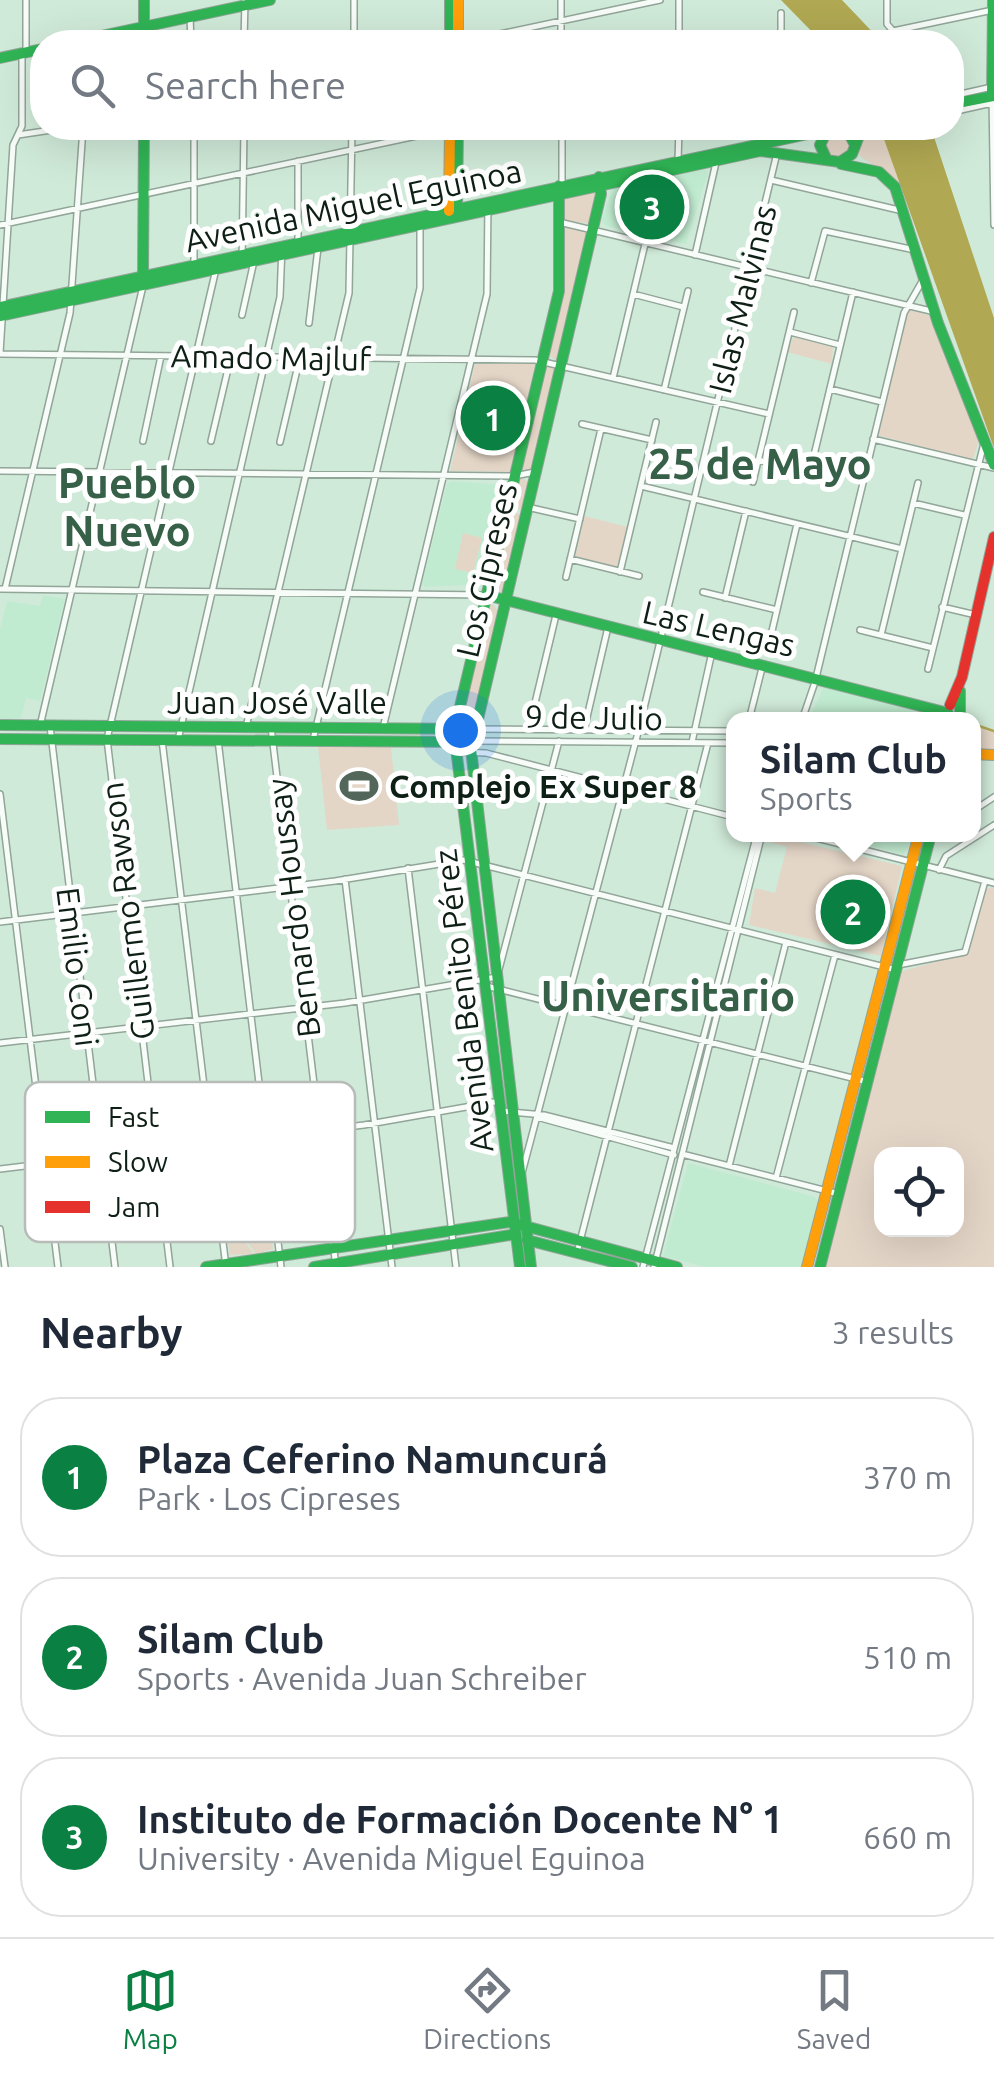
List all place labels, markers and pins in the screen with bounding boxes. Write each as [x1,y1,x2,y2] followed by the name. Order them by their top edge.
[620,170,684,244] pin: 3
[460,380,526,456] pin: 1
[338,765,380,807] sports icon: Complejo Ex Super 8
[389,768,697,804] place label: Complejo Ex Super 8
[820,874,886,950] pin: 2

